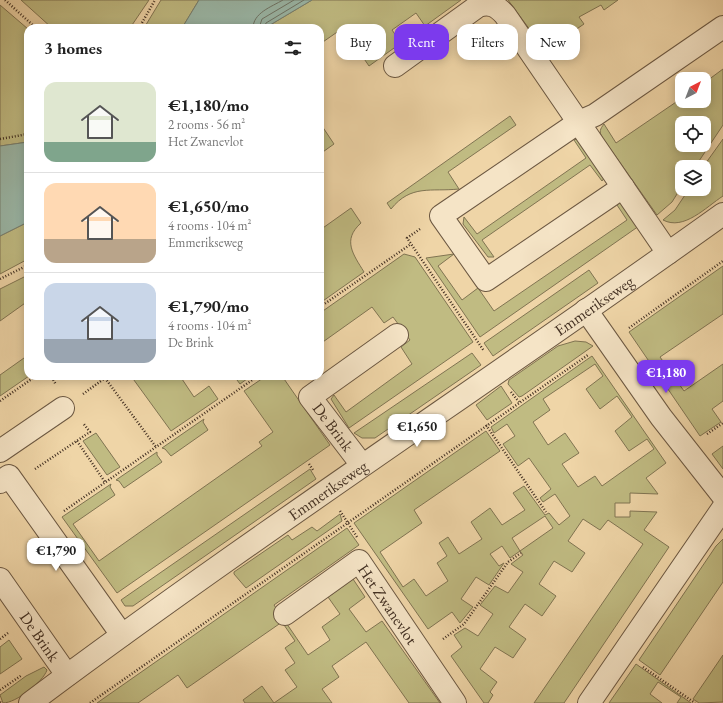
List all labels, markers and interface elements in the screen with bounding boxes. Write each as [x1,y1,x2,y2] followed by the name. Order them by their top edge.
[336,24,386,60] chip: Buy
[394,24,449,60] chip: Rent
[457,24,518,60] chip: Filters
[526,24,580,60] chip: New
[44,37,102,59] text: 3 homes
[282,37,304,59] icon: filters
[675,72,711,108] north arrow
[675,72,711,196] map controls
[168,94,249,116] text: €1,180/mo
[76,98,124,146] icon: home
[168,116,245,133] text: 2 rooms · 56 m²
[675,116,711,152] button: locate
[168,133,243,150] text: Het Zwanevlot
[675,160,711,196] button: layers
[168,195,249,217] text: €1,650/mo
[76,199,124,247] icon: home
[168,217,252,234] text: 4 rooms · 104 m²
[168,234,243,251] text: Emmerikseweg
[550,270,638,340] street label: Emmerikseweg
[168,295,249,317] text: €1,790/mo
[76,299,124,347] icon: home
[168,317,252,334] text: 4 rooms · 104 m²
[168,334,214,351] text: De Brink
[633,360,699,394] pin: €1,180
[646,364,686,381] text: €1,180
[308,398,359,456] street label: De Brink
[384,414,450,448] pin: €1,650
[397,418,437,435] text: €1,650
[284,454,372,525] street label: Emmerikseweg
[23,538,89,572] pin: €1,790
[36,542,76,559] text: €1,790
[353,560,423,648] street label: Het Zwanevlot
[15,607,65,666] street label: De Brink

